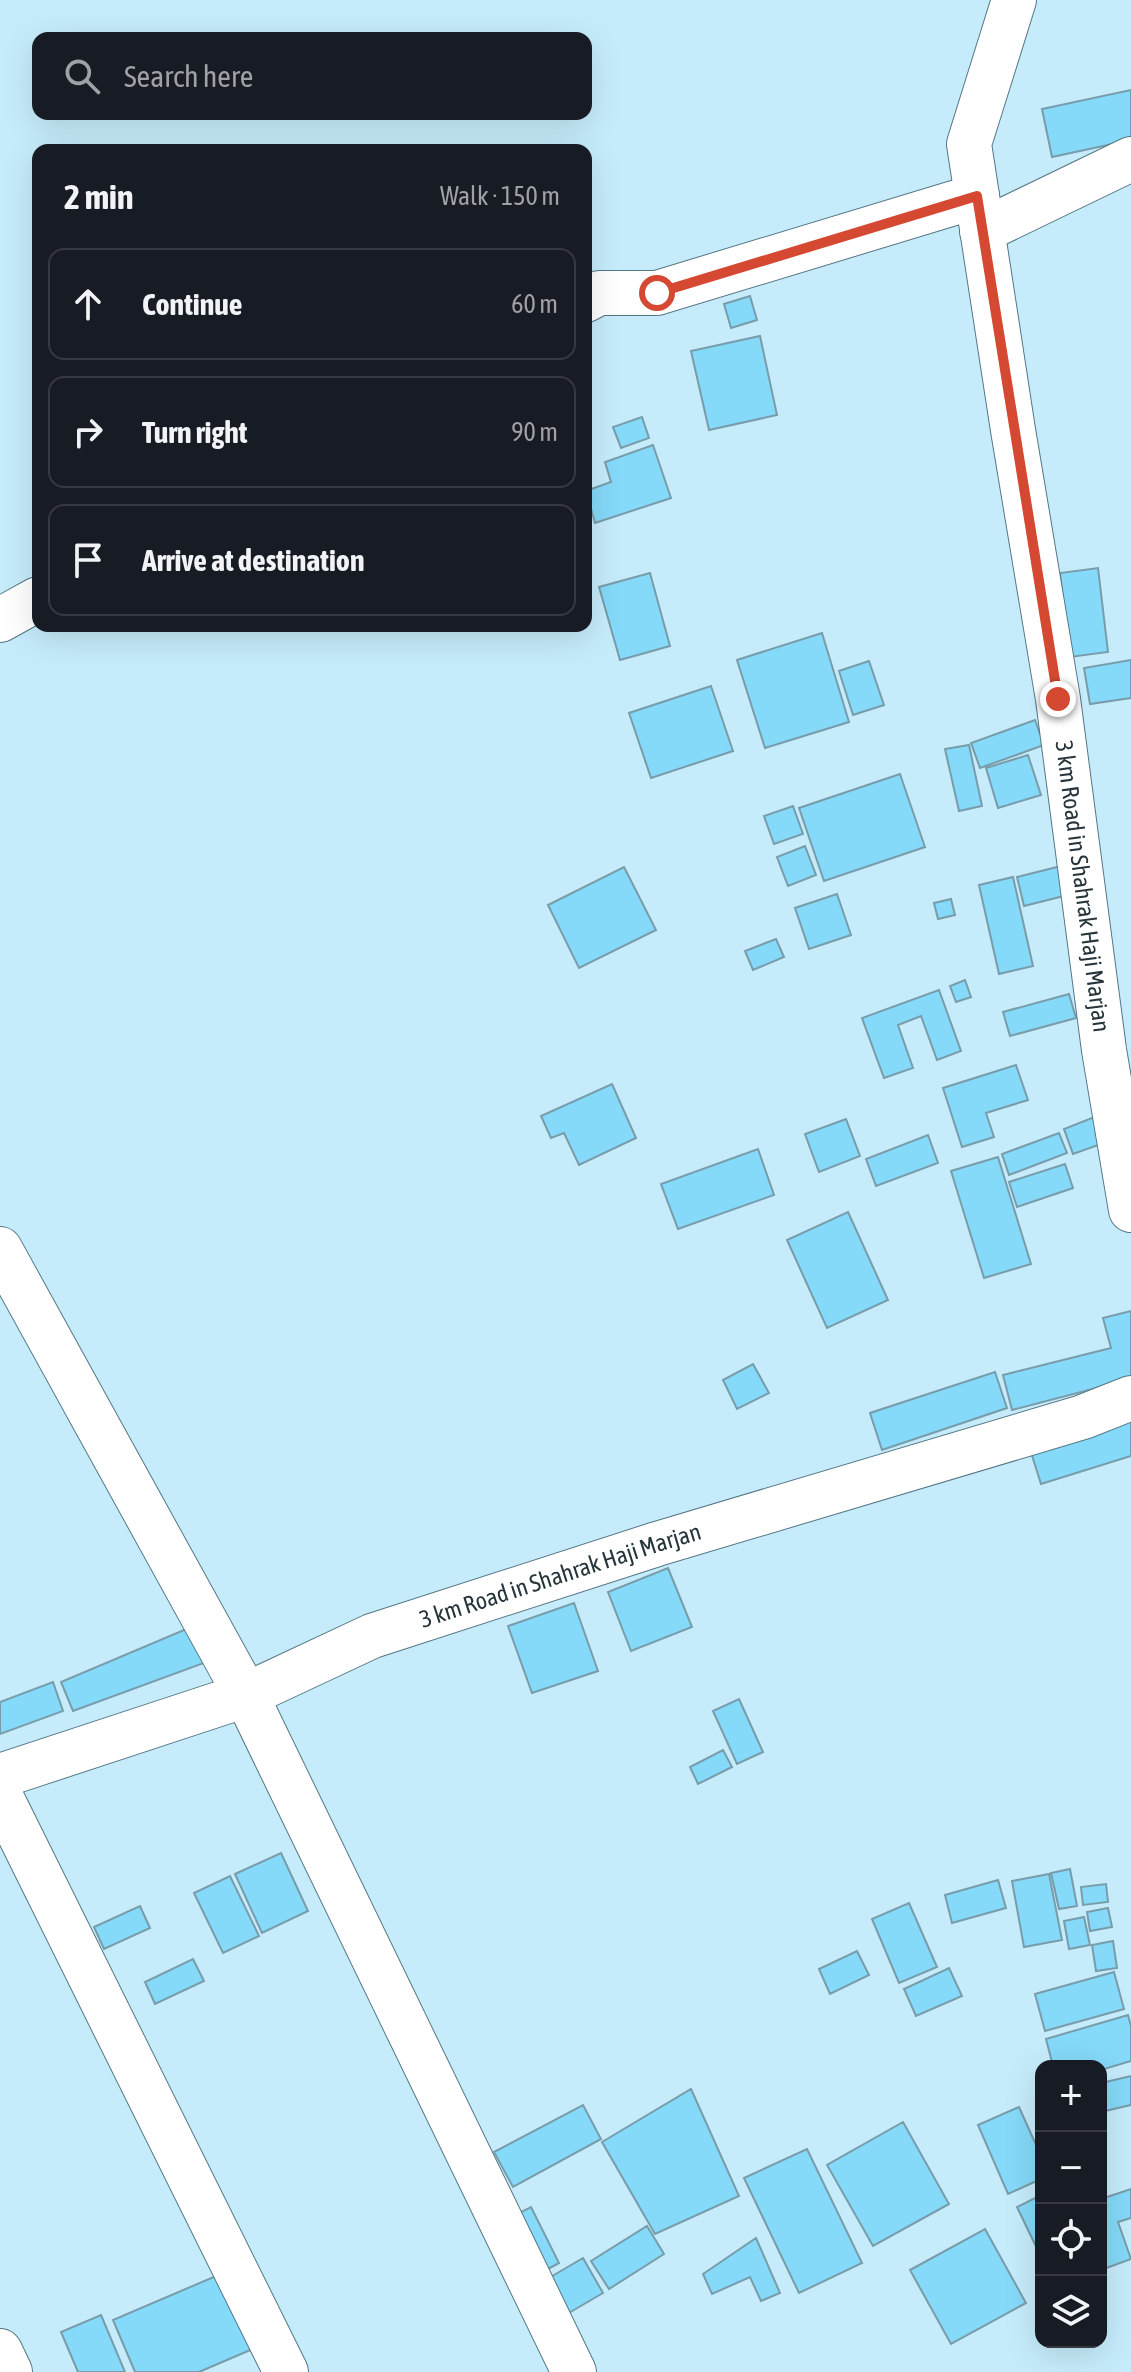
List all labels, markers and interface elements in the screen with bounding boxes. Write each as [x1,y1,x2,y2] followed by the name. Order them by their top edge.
[32,32,592,120] search box
[60,54,104,98] icon: search
[124,59,253,93] text: Search here
[64,177,133,216] text: 2 min
[440,181,560,211] text: Walk · 150 m
[639,275,675,311] route start
[66,282,110,326] icon: ahead
[142,287,242,321] text: Continue
[511,289,558,319] text: 60 m
[66,410,110,454] icon: right
[142,415,248,449] text: Turn right
[511,417,558,447] text: 90 m
[66,538,110,582] icon: arrive
[142,543,364,577] text: Arrive at destination
[1040,681,1076,717] route end
[1051,739,1116,1034] street label: 3 km Road in Shahrak Haji Marjan
[416,1518,704,1633] street label: 3 km Road in Shahrak Haji Marjan
[1035,2060,1107,2348] map controls
[1035,2060,1107,2132] button: +
[1035,2132,1107,2204] button: −
[1035,2204,1107,2276] button: locate
[1035,2276,1107,2348] button: layers

